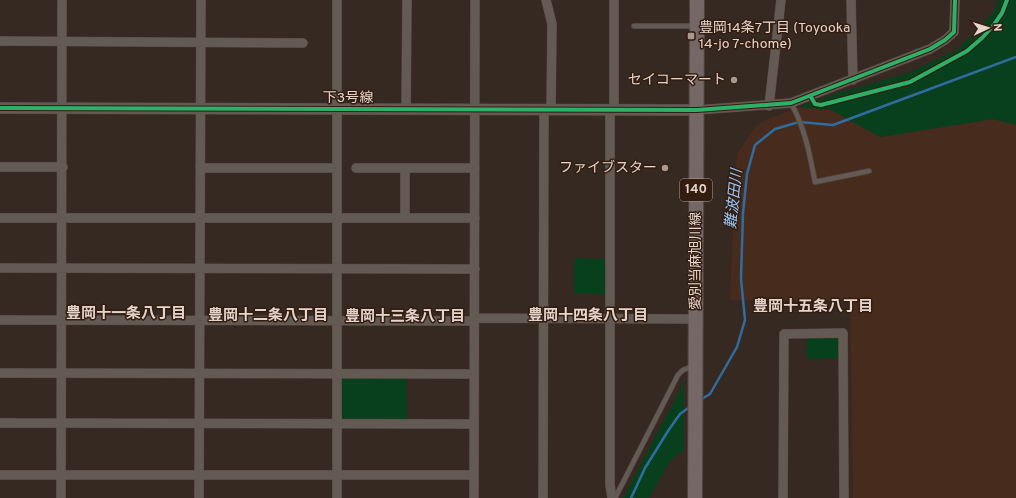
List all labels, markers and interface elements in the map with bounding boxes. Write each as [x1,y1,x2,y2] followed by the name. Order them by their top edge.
[968,8,1008,48] north arrow
[699,20,850,53] place label: 豊岡14条7丁目 (Toyooka 14-jo 7-chome)
[990,23,1004,32] text: N
[686,31,696,41] marker: 豊岡14条7丁目 (Toyooka 14-jo 7-chome)
[628,72,726,89] place label: セイコーマート
[729,75,739,85] marker: セイコーマート
[323,90,373,107] street label: 下3号線
[559,159,657,177] place label: ファイブスター
[660,163,670,173] marker: ファイブスター
[722,166,748,230] water label: 難波田川
[680,179,712,201] road number: 140
[688,212,705,310] street label: 愛別当麻旭川線
[753,298,873,317] district label: 豊岡十五条八丁目
[66,305,186,324] district label: 豊岡十一条八丁目
[208,307,328,326] district label: 豊岡十二条八丁目
[528,307,648,326] district label: 豊岡十四条八丁目
[345,308,465,327] district label: 豊岡十三条八丁目

